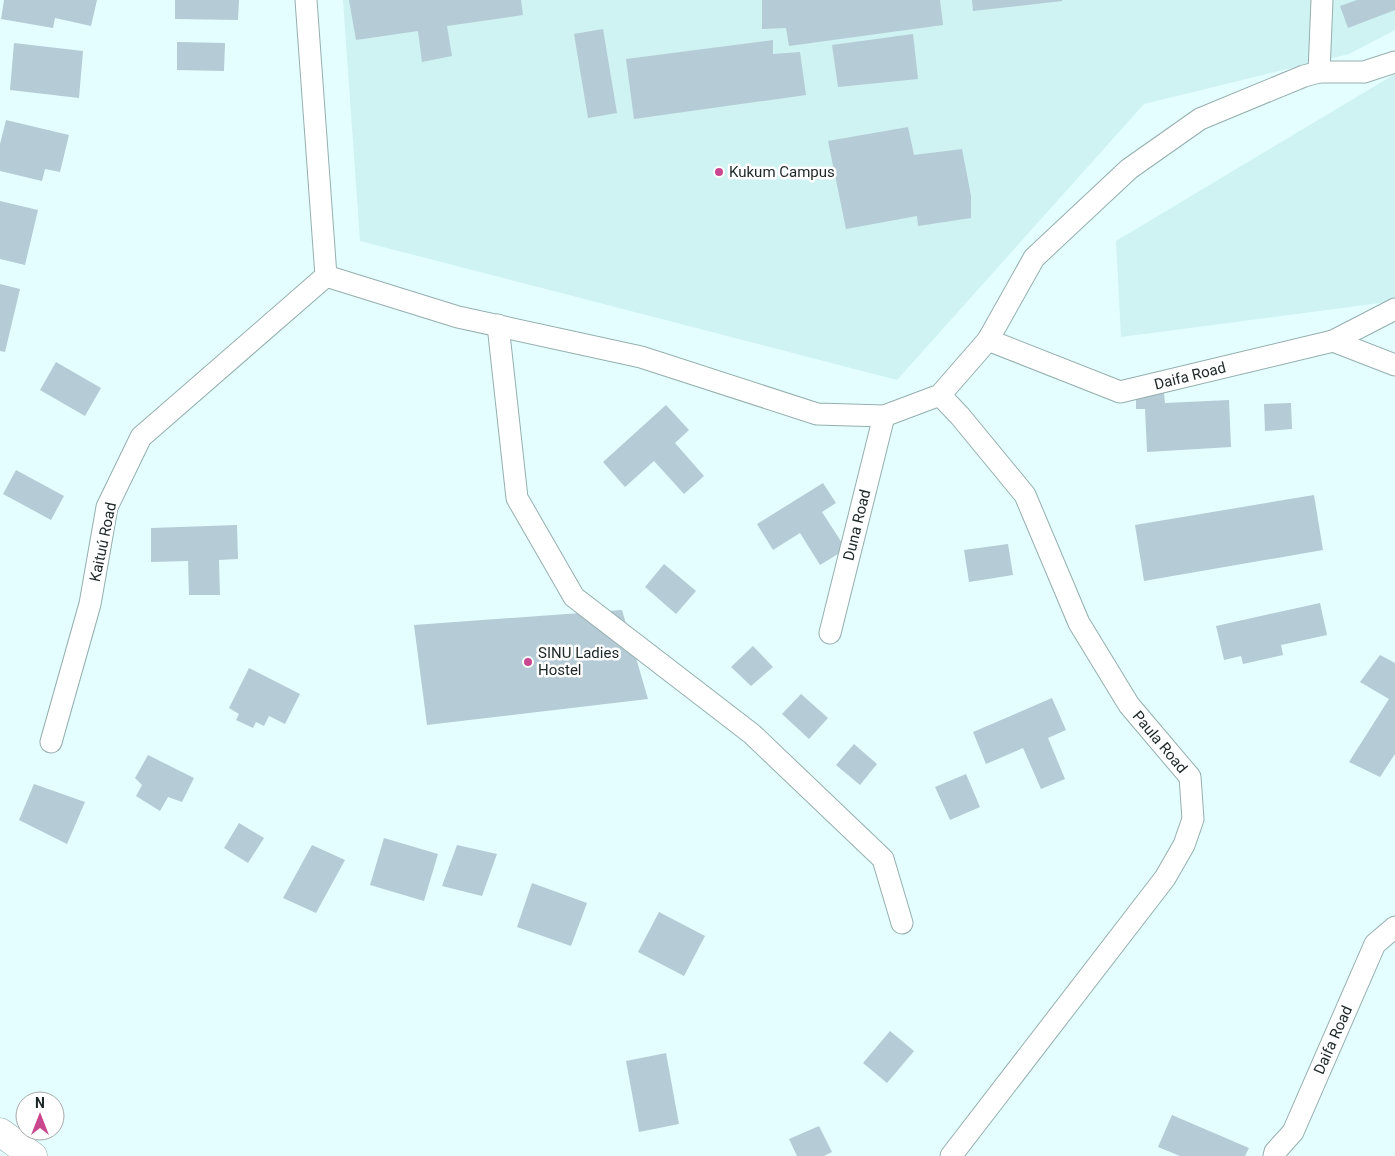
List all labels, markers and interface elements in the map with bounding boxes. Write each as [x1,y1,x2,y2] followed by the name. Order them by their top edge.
[729,163,835,181] place label: Kukum Campus
[713,166,725,178] marker: Kukum Campus
[1152,358,1228,394] street label: Daifa Road
[839,488,875,562] street label: Duna Road
[86,501,120,583] street label: Kaituú Road
[538,644,619,679] place label: SINU Ladies Hostel
[522,656,534,668] marker: SINU Ladies Hostel
[1129,707,1191,777] street label: Paula Road
[1310,1003,1356,1077] street label: Daifa Road
[15,1091,65,1141] north arrow
[35,1095,45,1111] text: N

